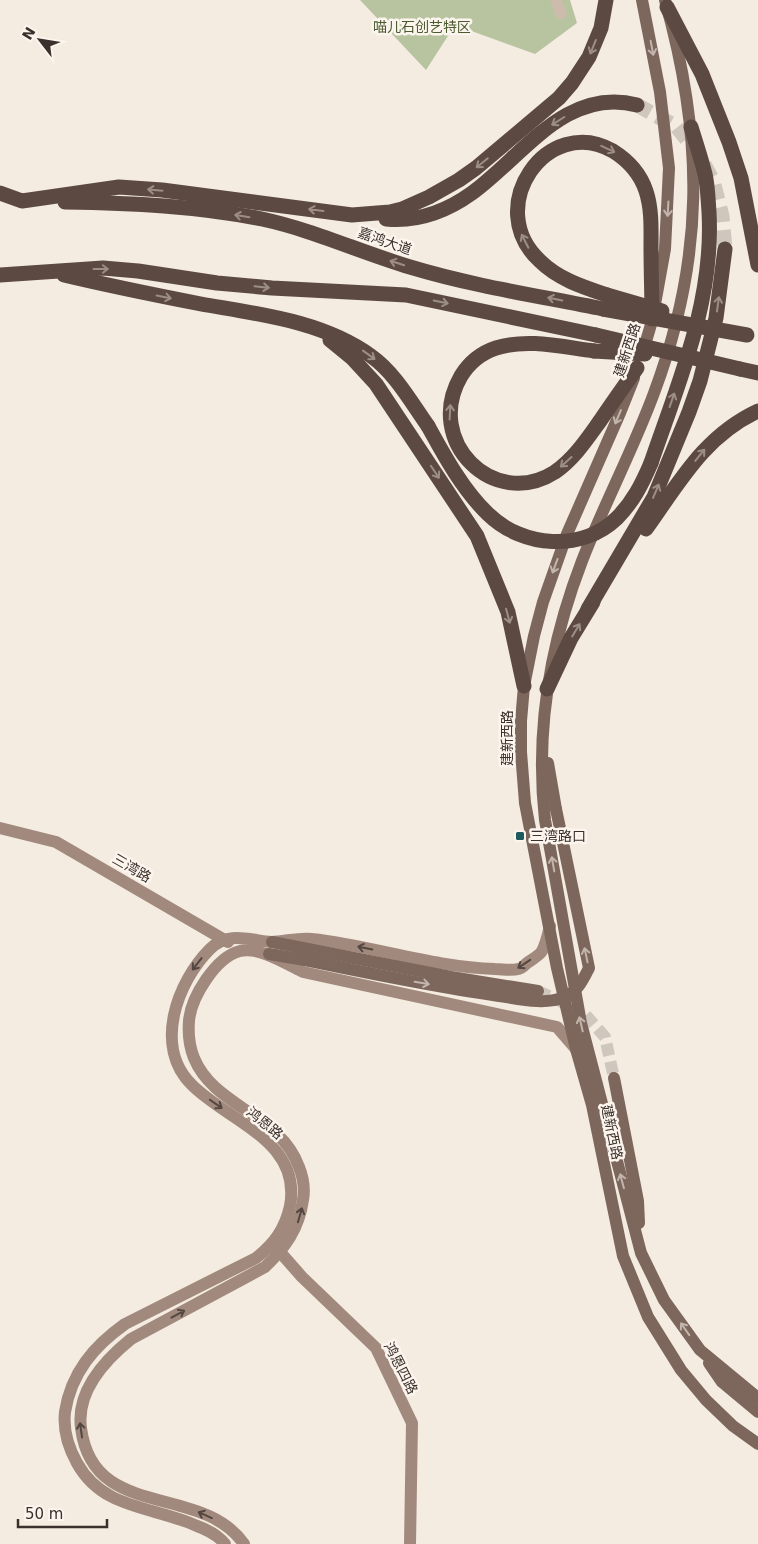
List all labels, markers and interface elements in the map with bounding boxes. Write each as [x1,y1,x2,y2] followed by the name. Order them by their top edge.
[15,15,65,65] north arrow
[373,19,471,35] park label: 喵儿石创艺特区
[19,24,39,42] text: N
[588,39,598,54] one-way arrow
[648,39,657,55] one-way arrow
[551,115,565,126] one-way arrow
[600,145,615,155] one-way arrow
[476,157,489,168] one-way arrow
[147,185,163,194] one-way arrow
[663,200,673,217] one-way arrow
[308,205,324,215] one-way arrow
[234,211,250,221] one-way arrow
[356,224,414,258] street label: 嘉鸿大道
[520,234,529,249] one-way arrow
[389,257,405,267] one-way arrow
[93,264,109,273] one-way arrow
[254,283,270,292] one-way arrow
[155,292,171,302] one-way arrow
[548,294,564,303] one-way arrow
[714,297,724,313] one-way arrow
[433,298,449,307] one-way arrow
[611,321,643,379] street label: 建新西路
[362,350,376,360] one-way arrow
[668,393,678,409] one-way arrow
[446,404,455,420] one-way arrow
[613,409,623,424] one-way arrow
[695,448,706,461] one-way arrow
[559,456,572,468] one-way arrow
[430,465,440,479] one-way arrow
[652,484,662,499] one-way arrow
[550,558,559,573] one-way arrow
[504,608,513,624] one-way arrow
[571,623,581,637] one-way arrow
[499,710,515,766] street label: 建新西路
[530,828,586,844] place label: 三湾路口
[514,830,526,842] marker: 三湾路口
[110,851,154,885] street label: 三湾路
[547,856,557,872] one-way arrow
[358,943,374,953] one-way arrow
[581,947,590,963] one-way arrow
[192,957,202,971] one-way arrow
[517,959,531,970] one-way arrow
[413,979,429,989] one-way arrow
[576,1016,585,1032] one-way arrow
[208,1099,222,1109] one-way arrow
[598,1103,626,1161] street label: 建新西路
[244,1104,286,1142] street label: 鸿恩路
[617,1173,627,1189] one-way arrow
[296,1207,305,1223] one-way arrow
[171,1308,185,1318] one-way arrow
[680,1322,690,1336] one-way arrow
[381,1339,421,1397] street label: 鸿恩四路
[76,1422,86,1438] one-way arrow
[18,1496,106,1528] scale bar
[25,1505,63,1523] text: 50 m
[198,1510,213,1520] one-way arrow

